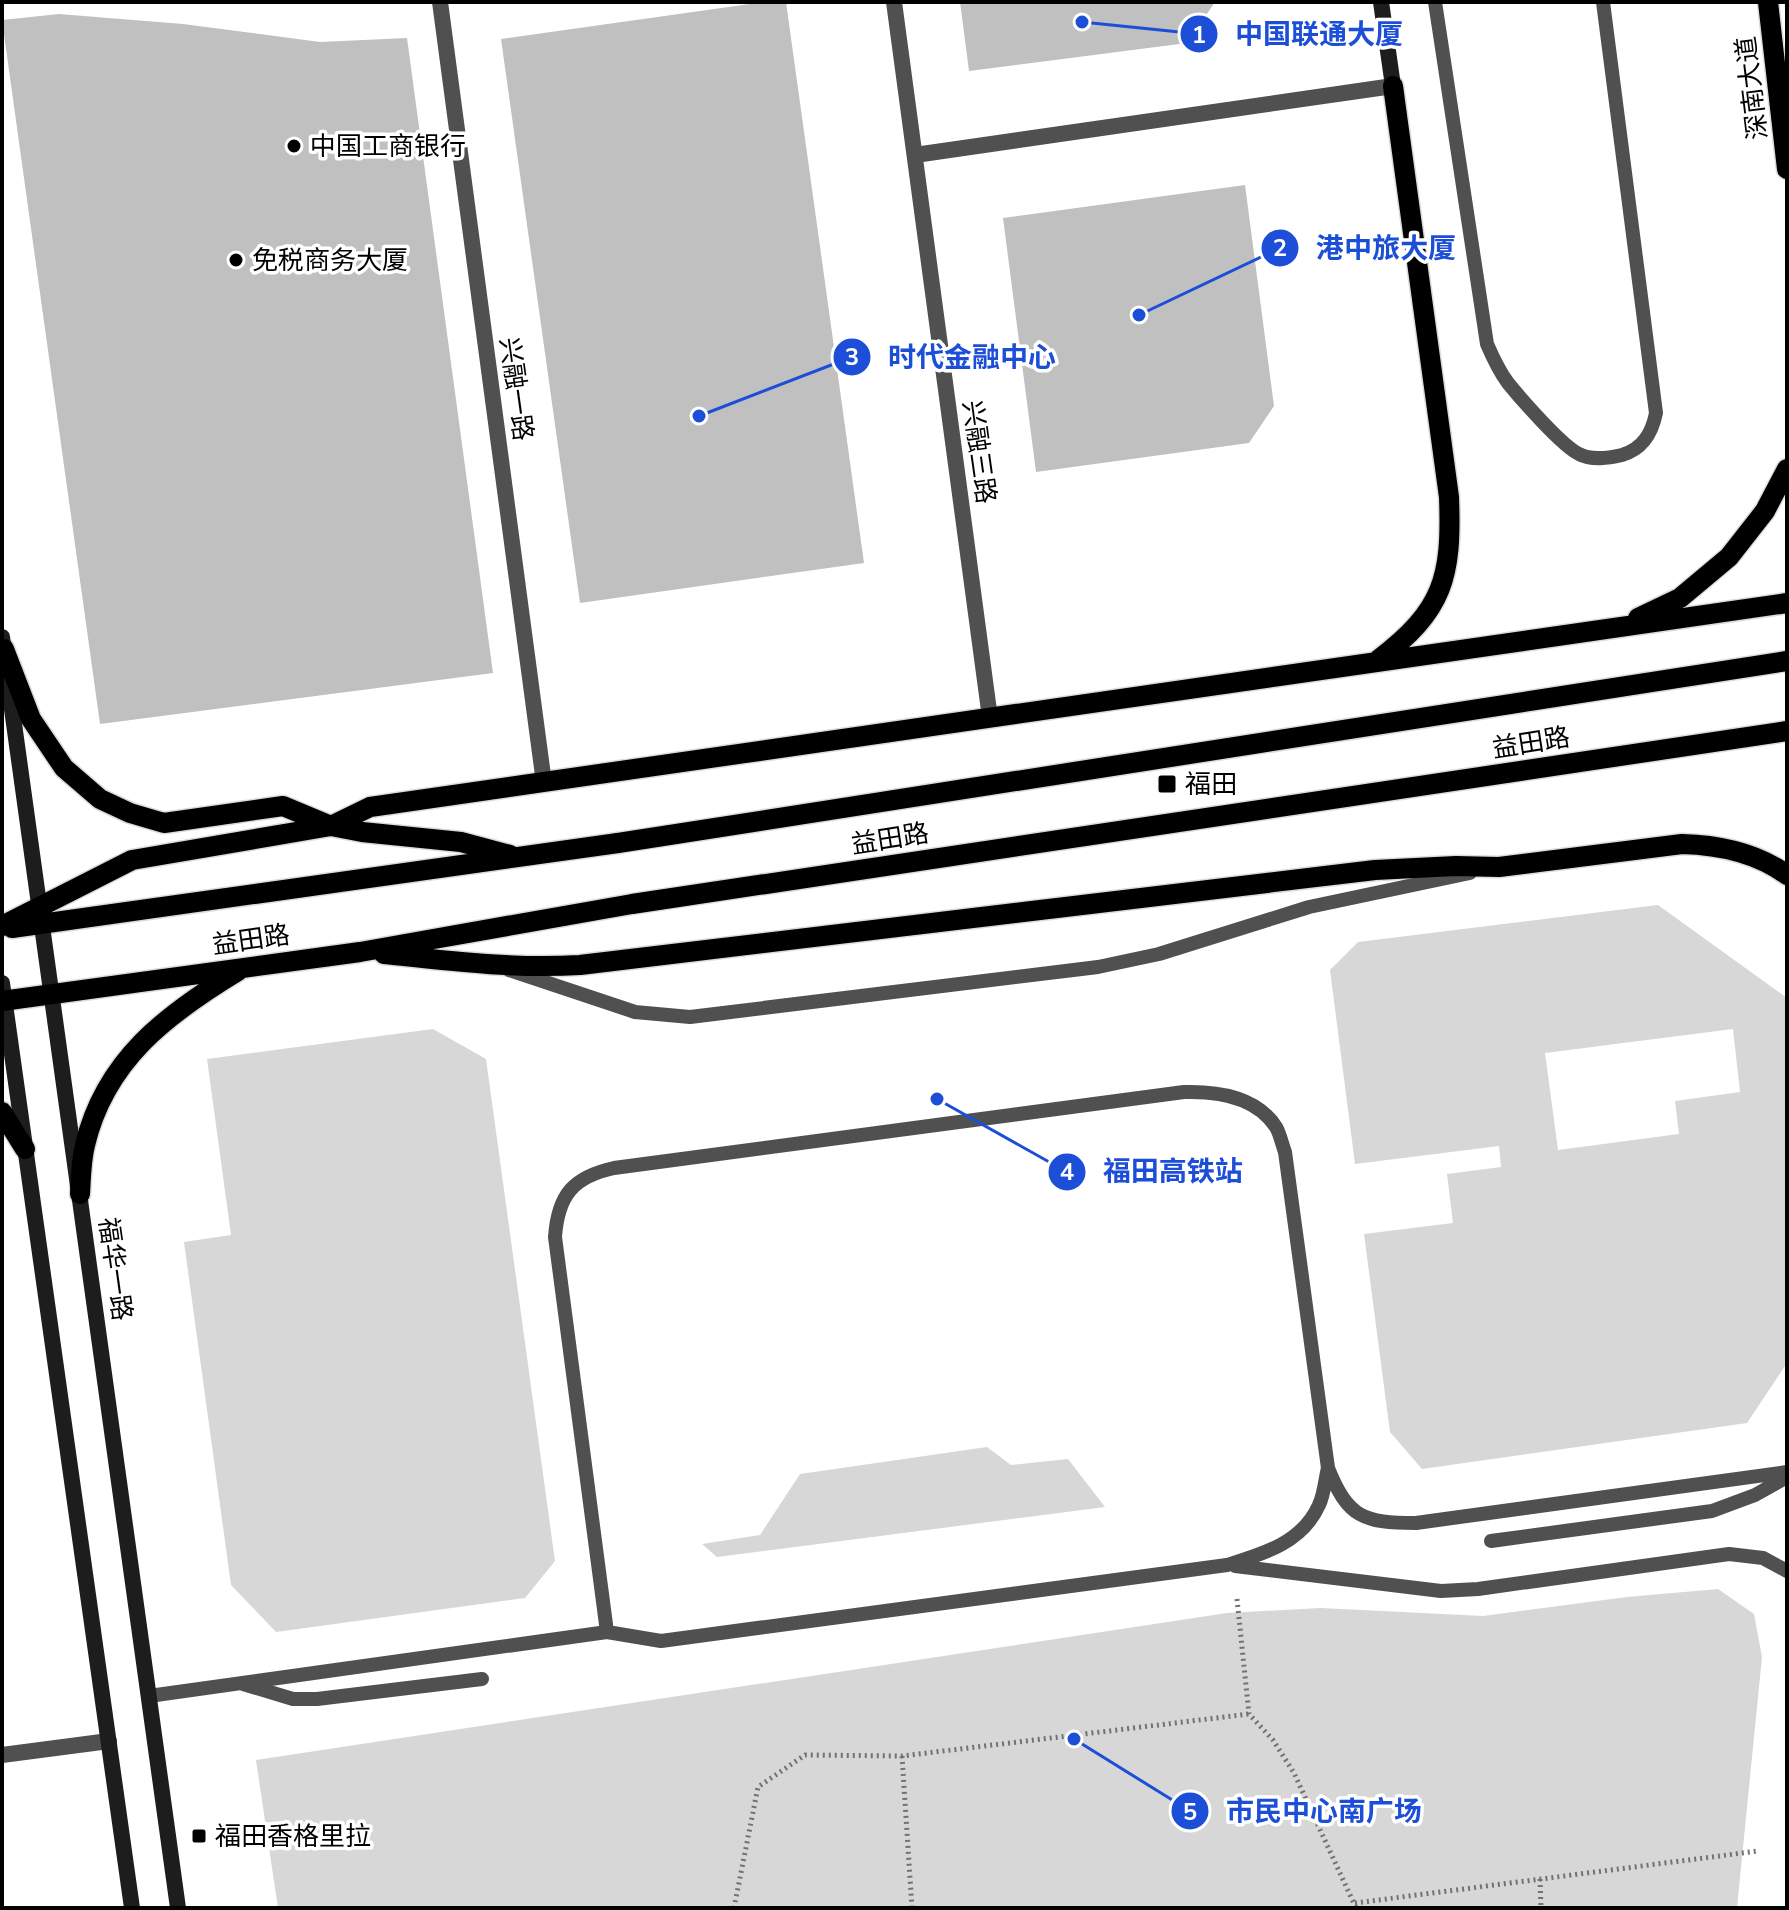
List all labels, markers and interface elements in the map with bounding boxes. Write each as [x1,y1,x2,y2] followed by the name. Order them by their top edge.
[1179,8,1419,60] callout: 中国联通大厦
[1235,16,1403,54] text: 中国联通大厦
[1192,19,1206,51] text: 1
[1728,34,1776,142] street label: 深南大道
[310,129,466,164] place label: 中国工商银行
[285,137,303,155] marker: 中国工商银行
[1260,222,1472,274] callout: 港中旅大厦
[1316,230,1456,268] text: 港中旅大厦
[1273,232,1287,264] text: 2
[252,243,408,278] place label: 免税商务大厦
[227,251,245,269] marker: 免税商务大厦
[832,331,1072,383] callout: 时代金融中心
[491,335,541,443] street label: 兴融一路
[888,339,1056,377] text: 时代金融中心
[845,341,859,373] text: 3
[954,398,1004,506] street label: 兴融三路
[1490,720,1572,766] street label: 益田路
[1185,767,1237,802] place label: 福田
[1156,773,1178,795] marker: 福田
[849,816,931,862] street label: 益田路
[210,917,292,963] street label: 益田路
[1047,1146,1259,1198] callout: 福田高铁站
[1103,1153,1243,1191] text: 福田高铁站
[1060,1156,1074,1188] text: 4
[90,1215,140,1323] street label: 福华一路
[1170,1785,1438,1837] callout: 市民中心南广场
[1226,1793,1422,1831] text: 市民中心南广场
[1183,1796,1197,1828] text: 5
[215,1819,371,1854] place label: 福田香格里拉
[190,1827,208,1845] marker: 福田香格里拉

